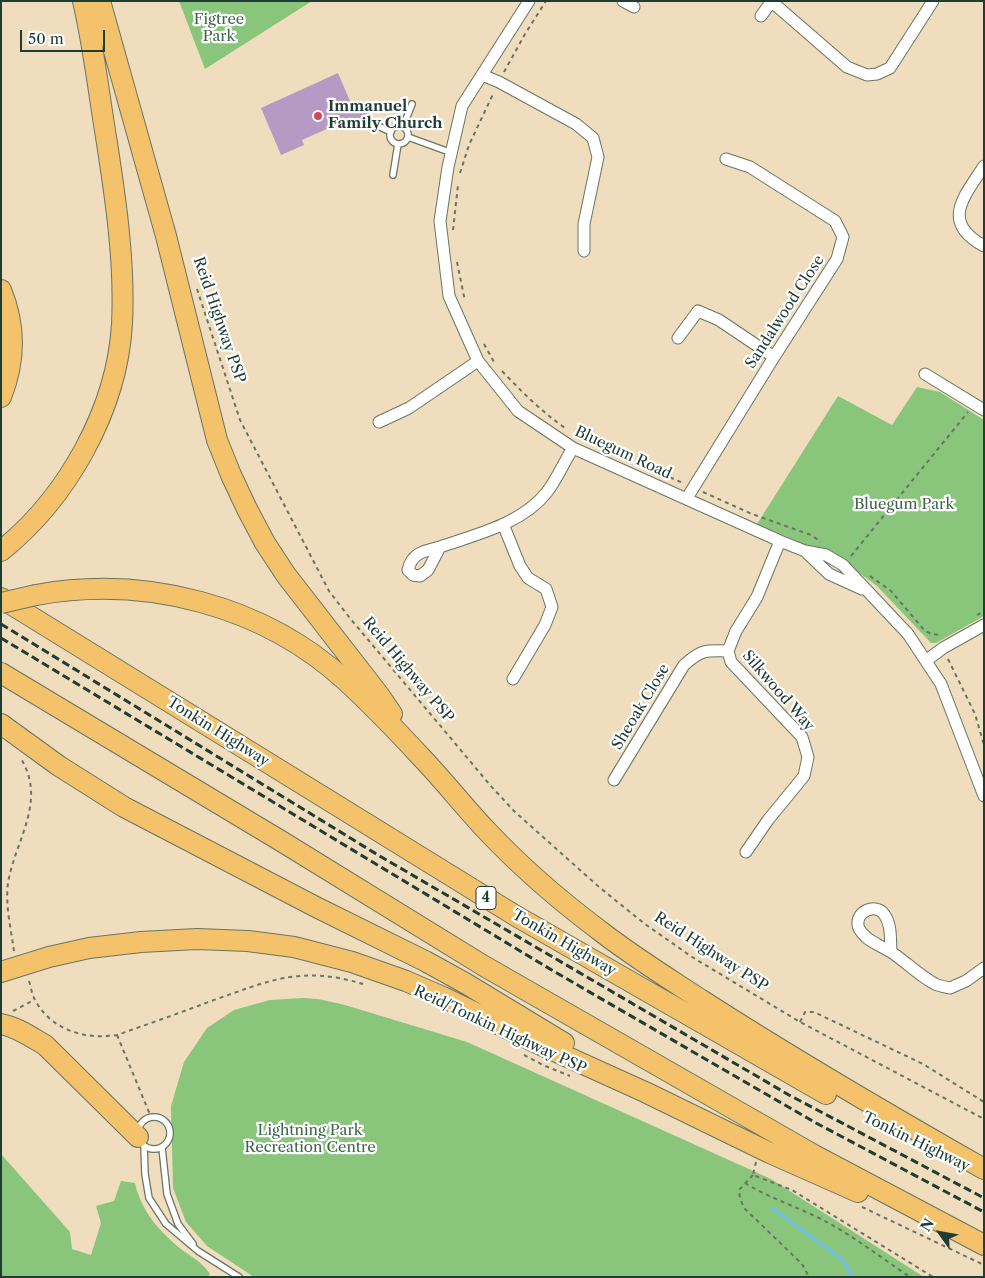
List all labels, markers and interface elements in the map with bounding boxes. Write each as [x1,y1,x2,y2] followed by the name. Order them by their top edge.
[194,11,244,46] park label: Figtree Park
[22,20,108,52] scale bar
[28,29,64,48] text: 50 m
[328,98,443,133] place label: Immanuel Family Church
[312,110,324,122] marker: Immanuel Family Church
[742,252,828,372] street label: Sandalwood Close
[189,255,249,385] street label: Reid Highway PSP
[572,423,674,483] street label: Bluegum Road
[854,496,954,514] park label: Bluegum Park
[359,614,457,726] street label: Reid Highway PSP
[738,647,818,735] street label: Silkwood Way
[608,661,674,753] street label: Sheoak Close
[164,693,272,771] street label: Tonkin Highway
[476,886,496,910] road number: 4
[509,906,619,980] street label: Tonkin Highway
[651,909,771,995] street label: Reid Highway PSP
[411,982,589,1078] street label: Reid/Tonkin Highway PSP
[859,1108,973,1176] street label: Tonkin Highway
[244,1122,376,1157] park label: Lightning Park Recreation Centre
[915,1208,965,1258] north arrow
[916,1215,938,1235] text: N

